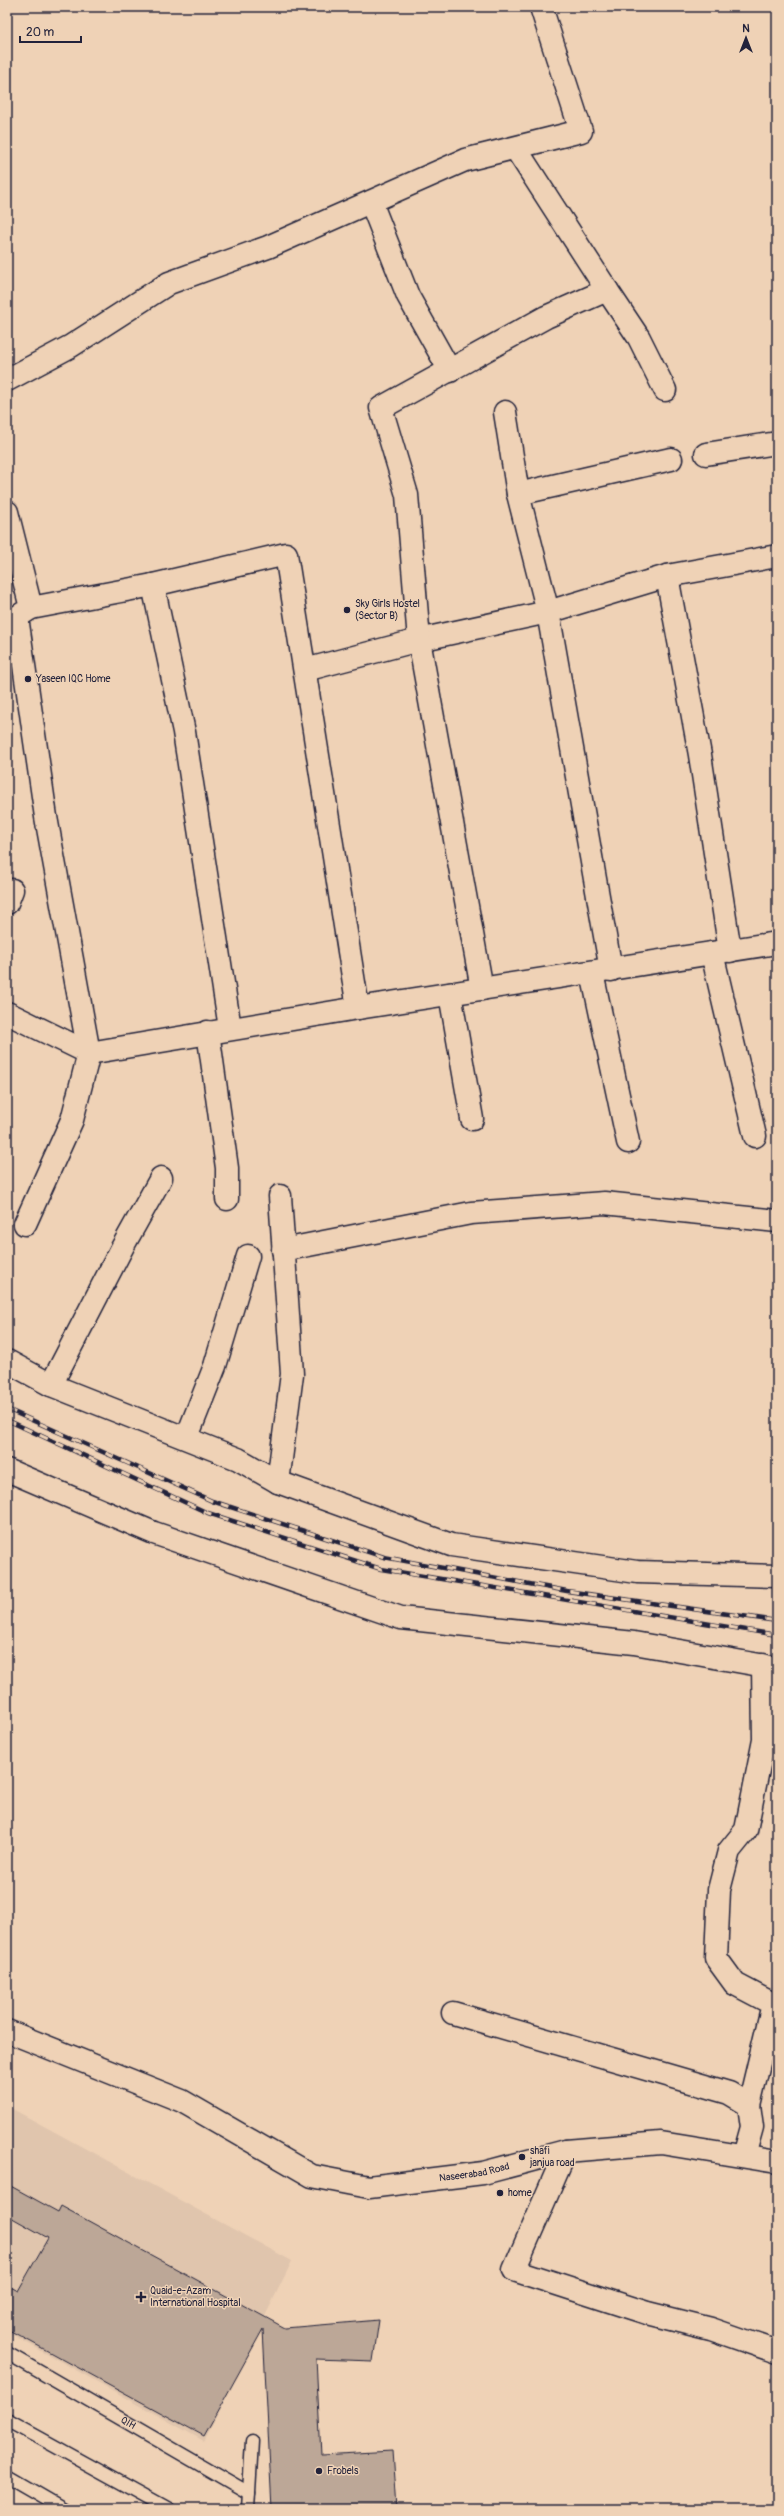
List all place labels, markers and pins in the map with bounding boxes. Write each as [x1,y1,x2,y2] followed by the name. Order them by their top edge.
[355,598,420,622] place label: Sky Girls Hostel (Sector B)
[342,605,352,615] marker: Sky Girls Hostel (Sector B)
[35,673,111,685] place label: Yaseen IQC Home
[23,674,33,684] marker: Yaseen IQC Home
[529,2145,575,2169] place label: shafi janjua road
[517,2152,527,2162] marker: shafi janjua road
[508,2187,532,2199] place label: home
[495,2188,505,2198] marker: home
[150,2285,241,2309] place label: Quaid-e-Azam International Hospital
[135,2291,147,2303] marker: Quaid-e-Azam International Hospital
[327,2465,359,2477] place label: Frobels
[314,2466,324,2476] marker: Frobels

